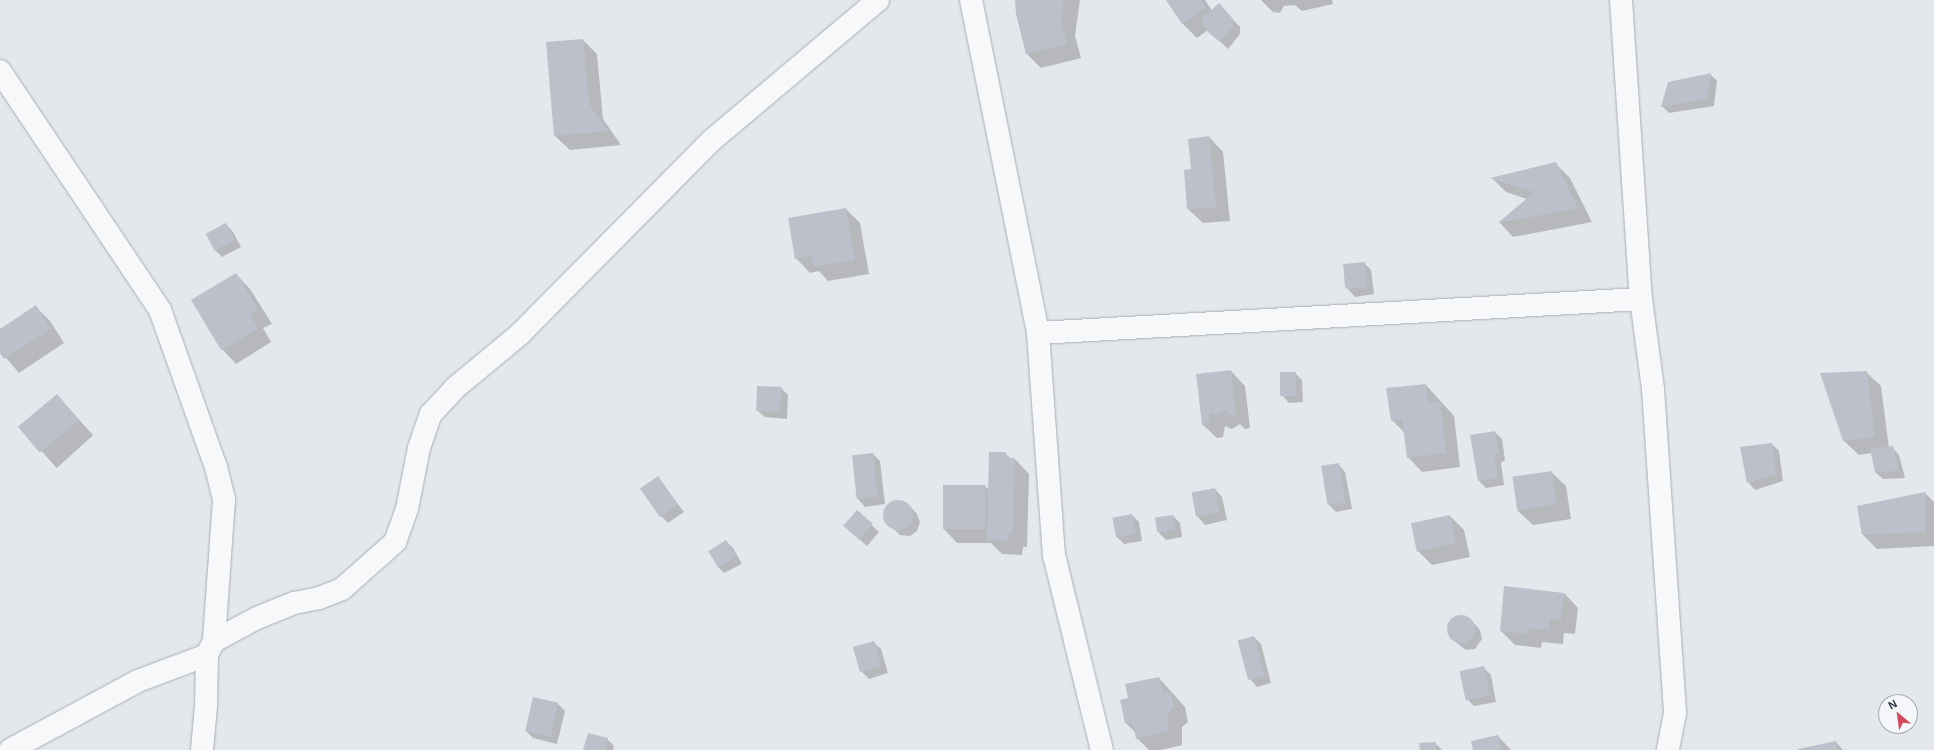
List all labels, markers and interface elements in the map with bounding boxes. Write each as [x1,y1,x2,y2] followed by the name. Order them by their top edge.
[1878,694,1918,734] north arrow
[1886,697,1899,712] text: N

